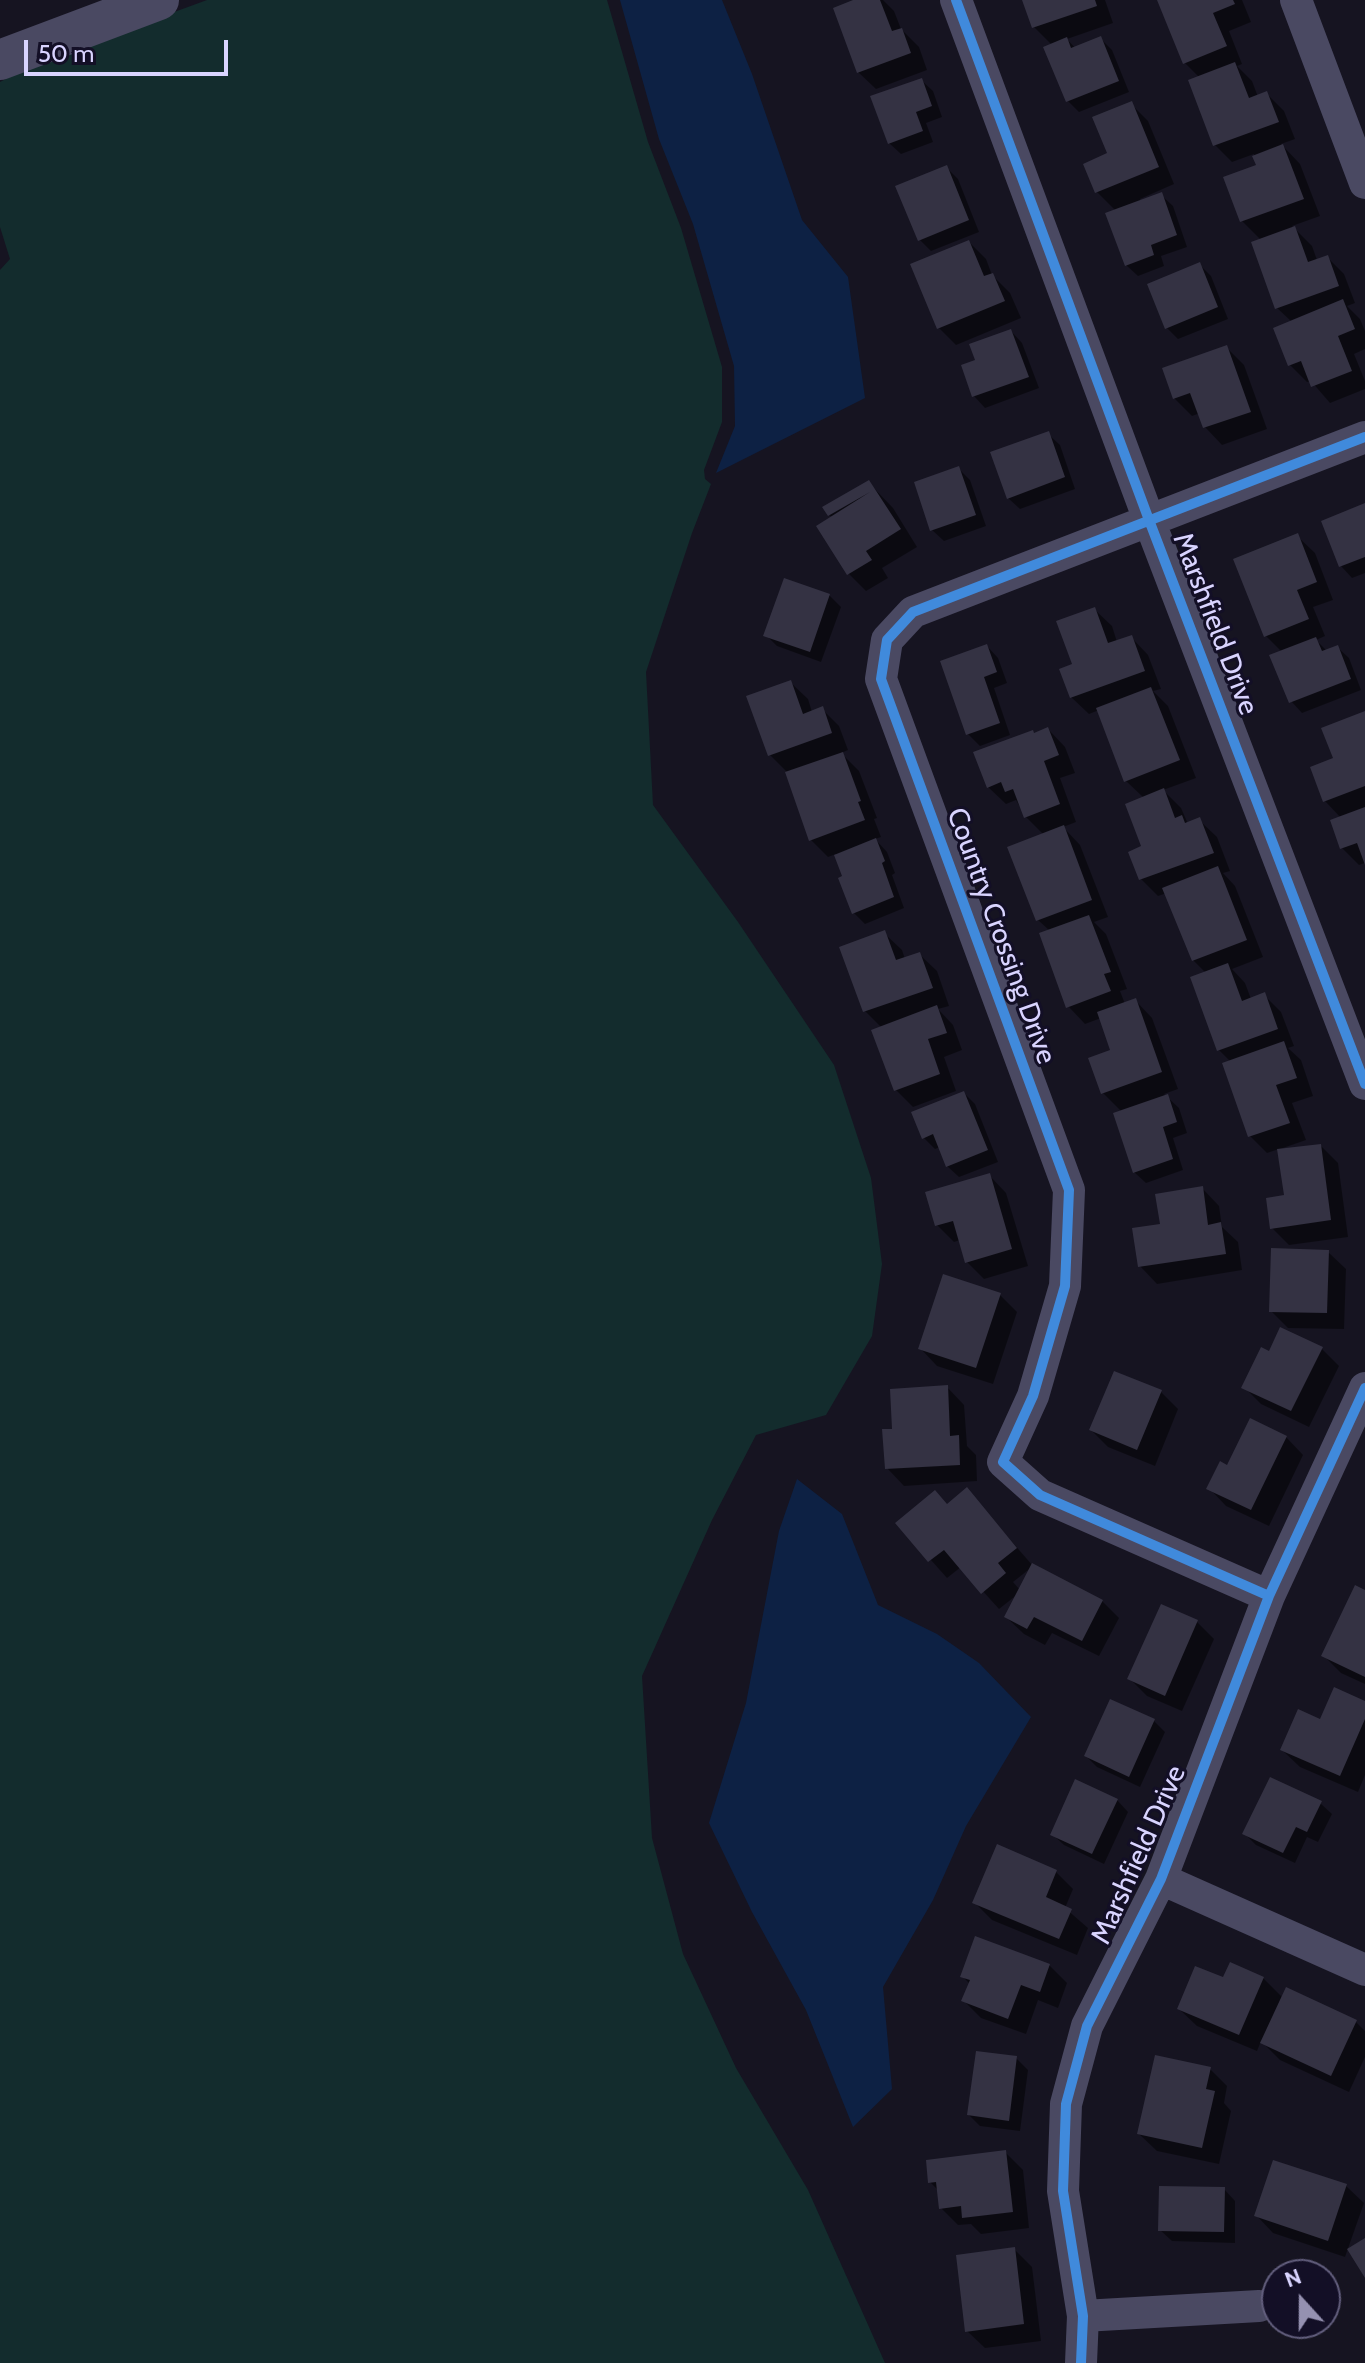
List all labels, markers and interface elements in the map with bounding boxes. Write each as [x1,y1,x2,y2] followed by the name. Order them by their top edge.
[28,24,232,74] scale bar
[38,39,94,68] text: 50 m
[1165,528,1265,720] street label: Marshfield Drive
[939,803,1063,1069] street label: Country Crossing Drive
[1085,1760,1193,1950] street label: Marshfield Drive
[1261,2259,1341,2339] north arrow
[1281,2263,1305,2293] text: N

